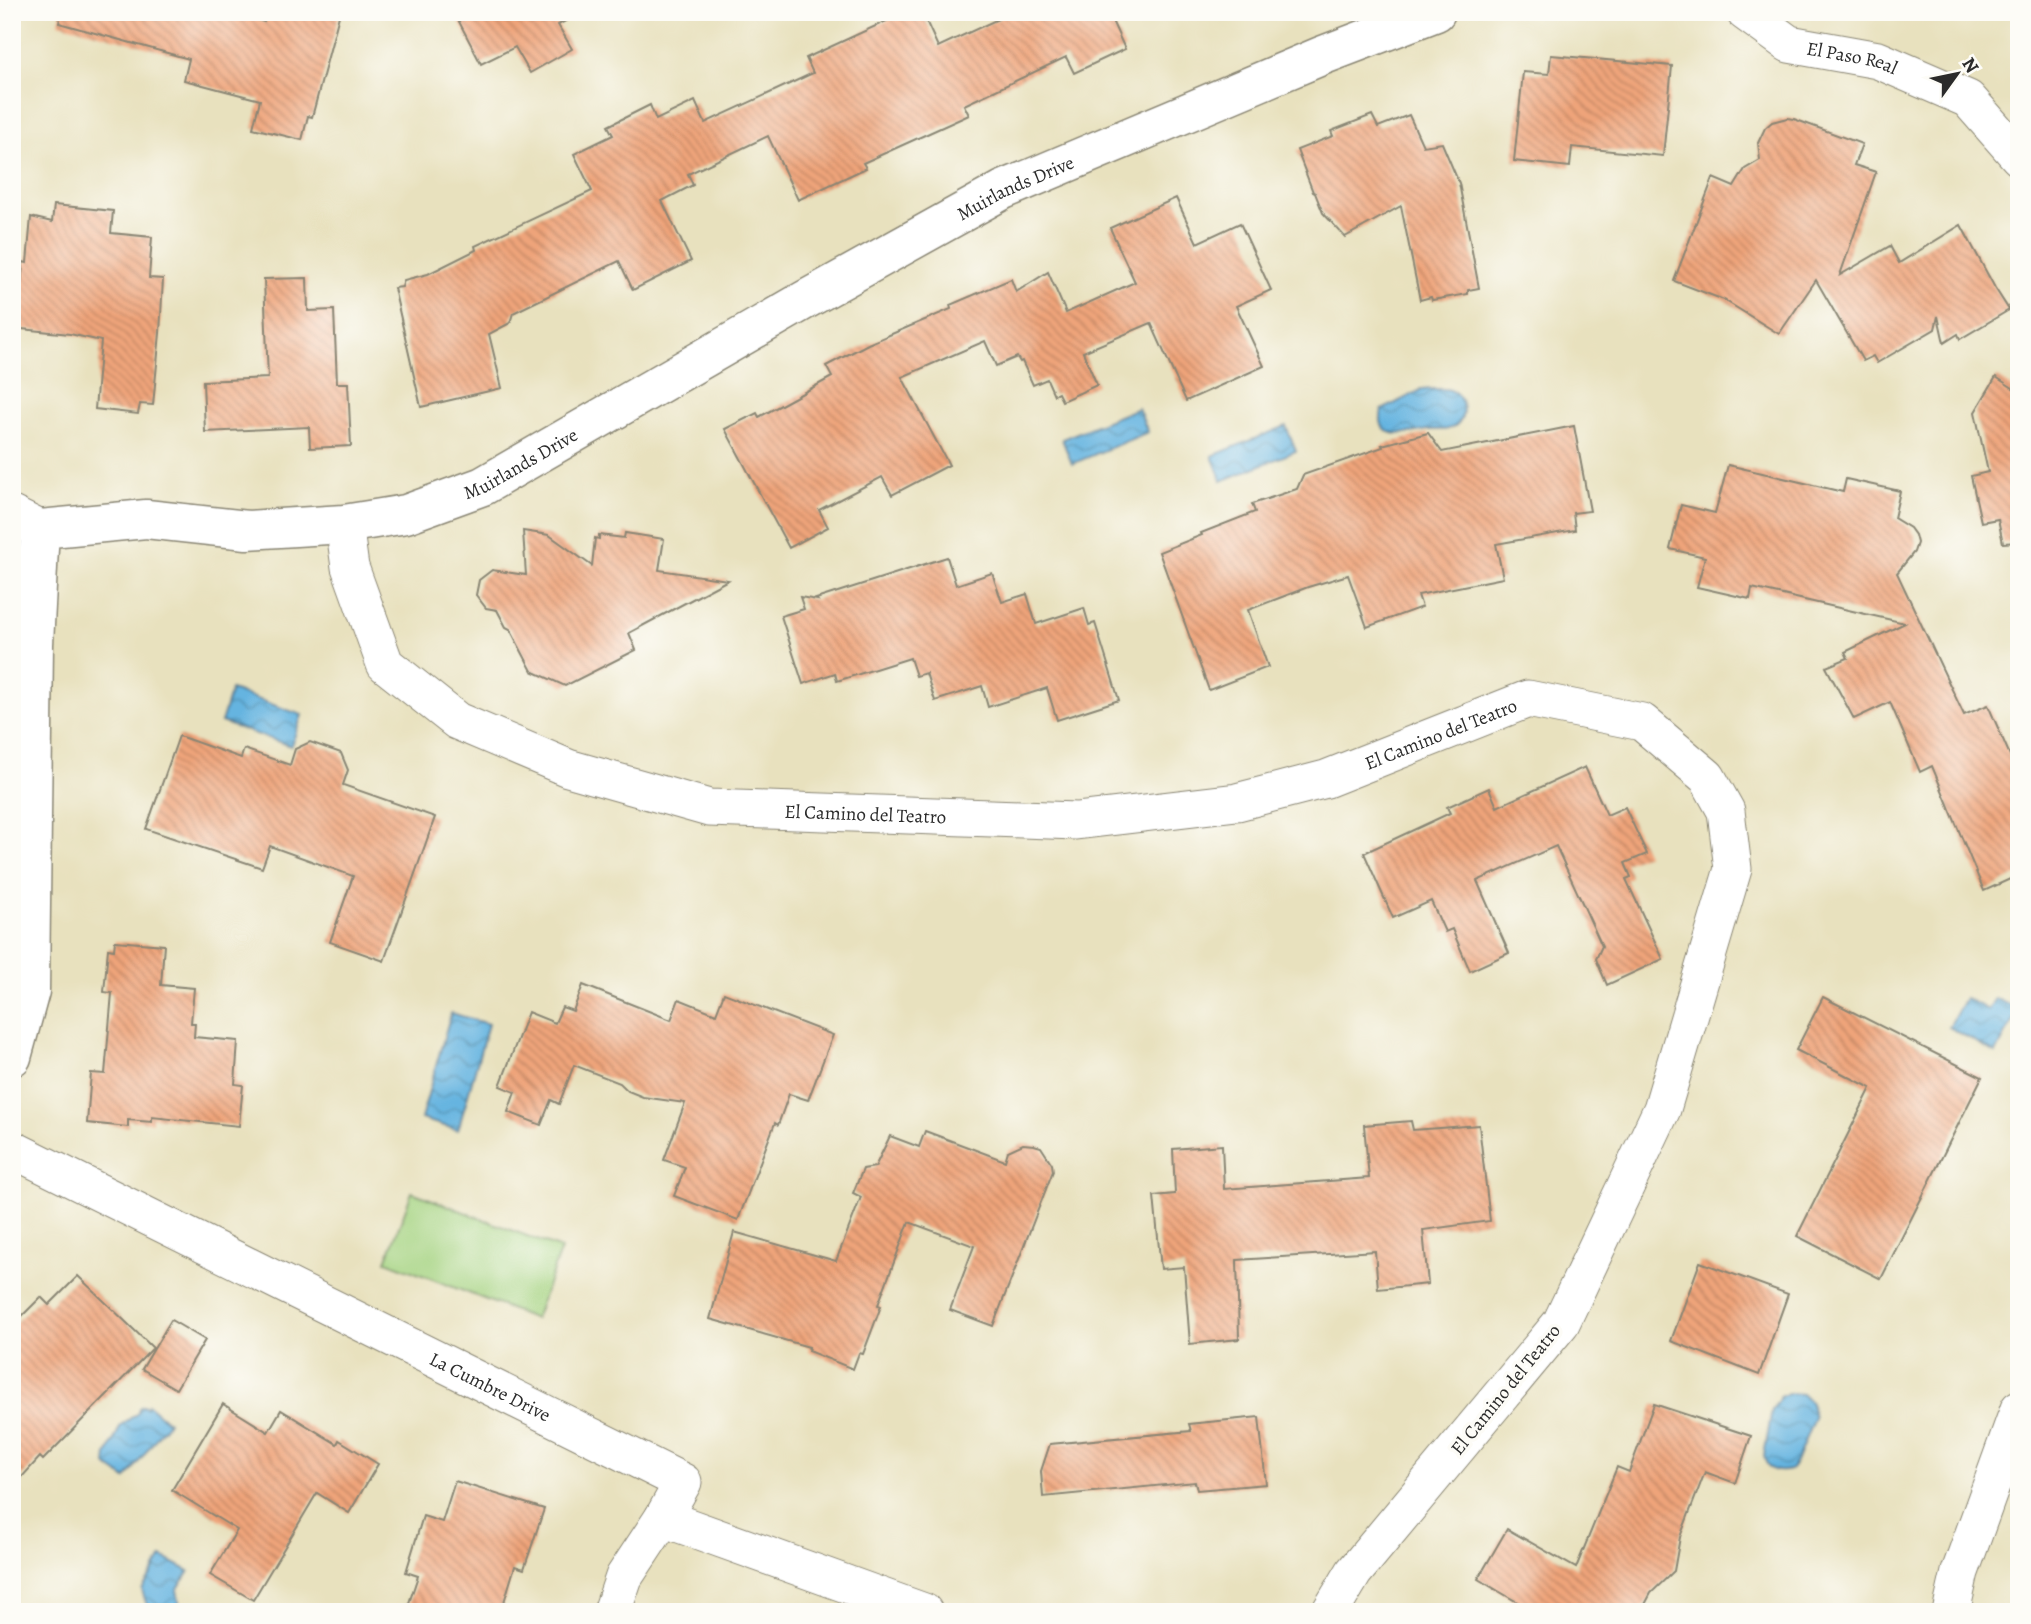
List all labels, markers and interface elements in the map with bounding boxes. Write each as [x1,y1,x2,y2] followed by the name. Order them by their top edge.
[1805,35,1902,81] street label: El Paso Real
[1923,38,1993,108] north arrow
[1956,52,1985,78] text: N
[952,150,1078,227] street label: Muirlands Drive
[460,422,583,506] street label: Muirlands Drive
[1361,693,1521,776] street label: El Camino del Teatro
[784,799,947,830] street label: El Camino del Teatro
[1445,1319,1567,1461] street label: El Camino del Teatro
[425,1346,555,1428] street label: La Cumbre Drive

